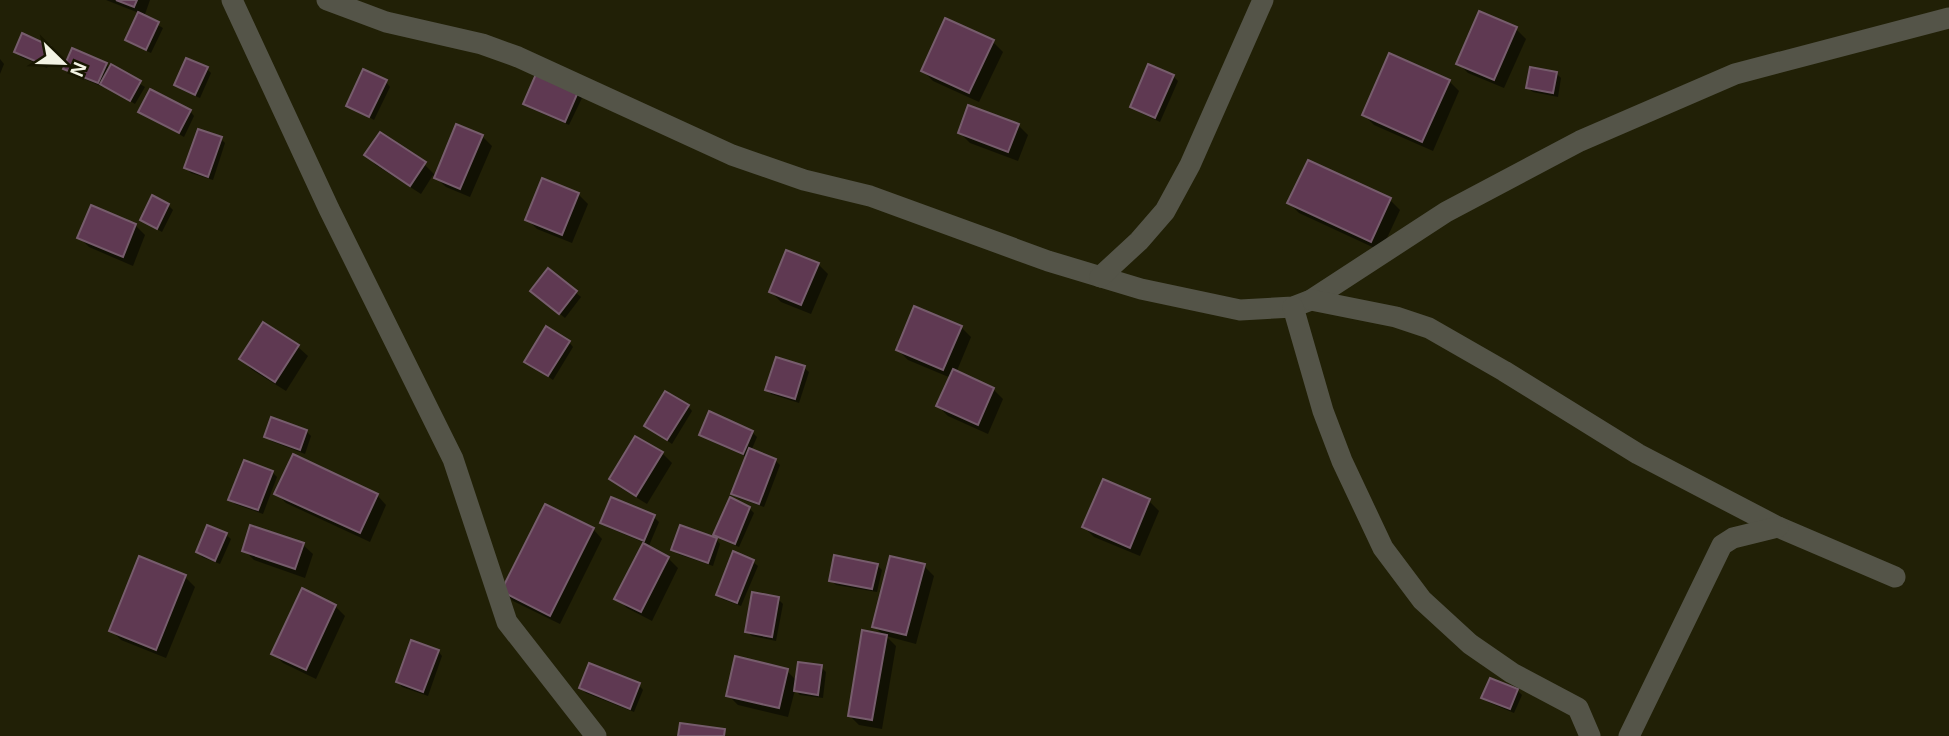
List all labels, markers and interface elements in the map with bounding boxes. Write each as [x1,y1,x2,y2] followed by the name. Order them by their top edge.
[28,28,98,98] north arrow
[66,59,91,80] text: N

